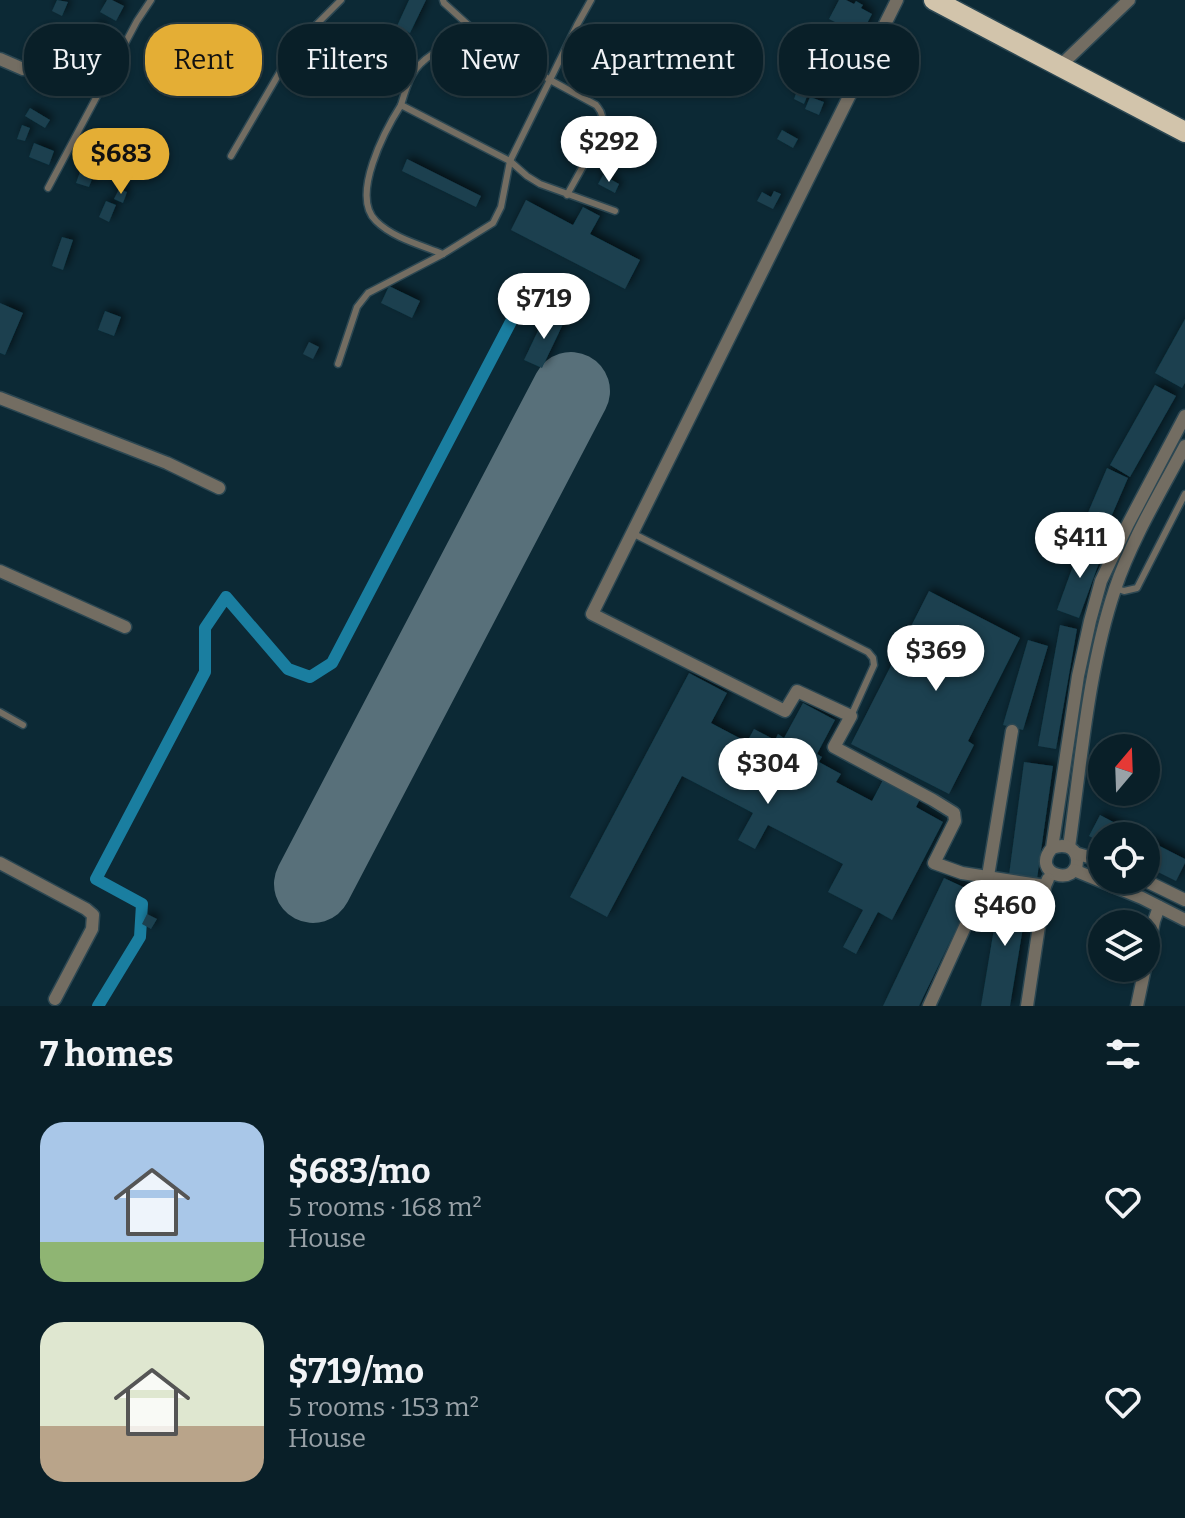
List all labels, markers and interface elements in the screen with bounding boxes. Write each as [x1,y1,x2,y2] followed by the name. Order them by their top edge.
[24,24,129,96] chip: Buy
[145,24,262,96] chip: Rent
[278,24,416,96] chip: Filters
[432,24,547,96] chip: New
[563,24,763,96] chip: Apartment
[779,24,919,96] chip: House
[562,116,656,184] pin: $292
[579,126,639,157] text: $292
[74,128,168,196] pin: $683
[90,138,152,169] text: $683
[497,273,591,341] pin: $719
[516,283,572,314] text: $719
[1033,512,1127,580] pin: $411
[1053,522,1107,553] text: $411
[889,625,983,693] pin: $369
[905,635,967,666] text: $369
[1088,734,1160,806] north arrow
[1088,734,1160,982] map controls
[721,738,815,806] pin: $304
[736,748,800,779] text: $304
[1088,822,1160,894] button: locate
[958,880,1052,948] pin: $460
[973,890,1037,921] text: $460
[1088,910,1160,982] button: layers
[1101,1032,1145,1076] icon: filters
[40,1034,173,1075] text: 7 homes
[288,1151,431,1192] text: $683/mo
[104,1154,200,1250] icon: home
[1101,1180,1145,1224] icon: heart
[288,1192,482,1223] text: 5 rooms · 168 m²
[288,1223,366,1254] text: House
[288,1351,424,1392] text: $719/mo
[104,1354,200,1450] icon: home
[1101,1380,1145,1424] icon: heart
[288,1392,479,1423] text: 5 rooms · 153 m²
[288,1423,366,1454] text: House

